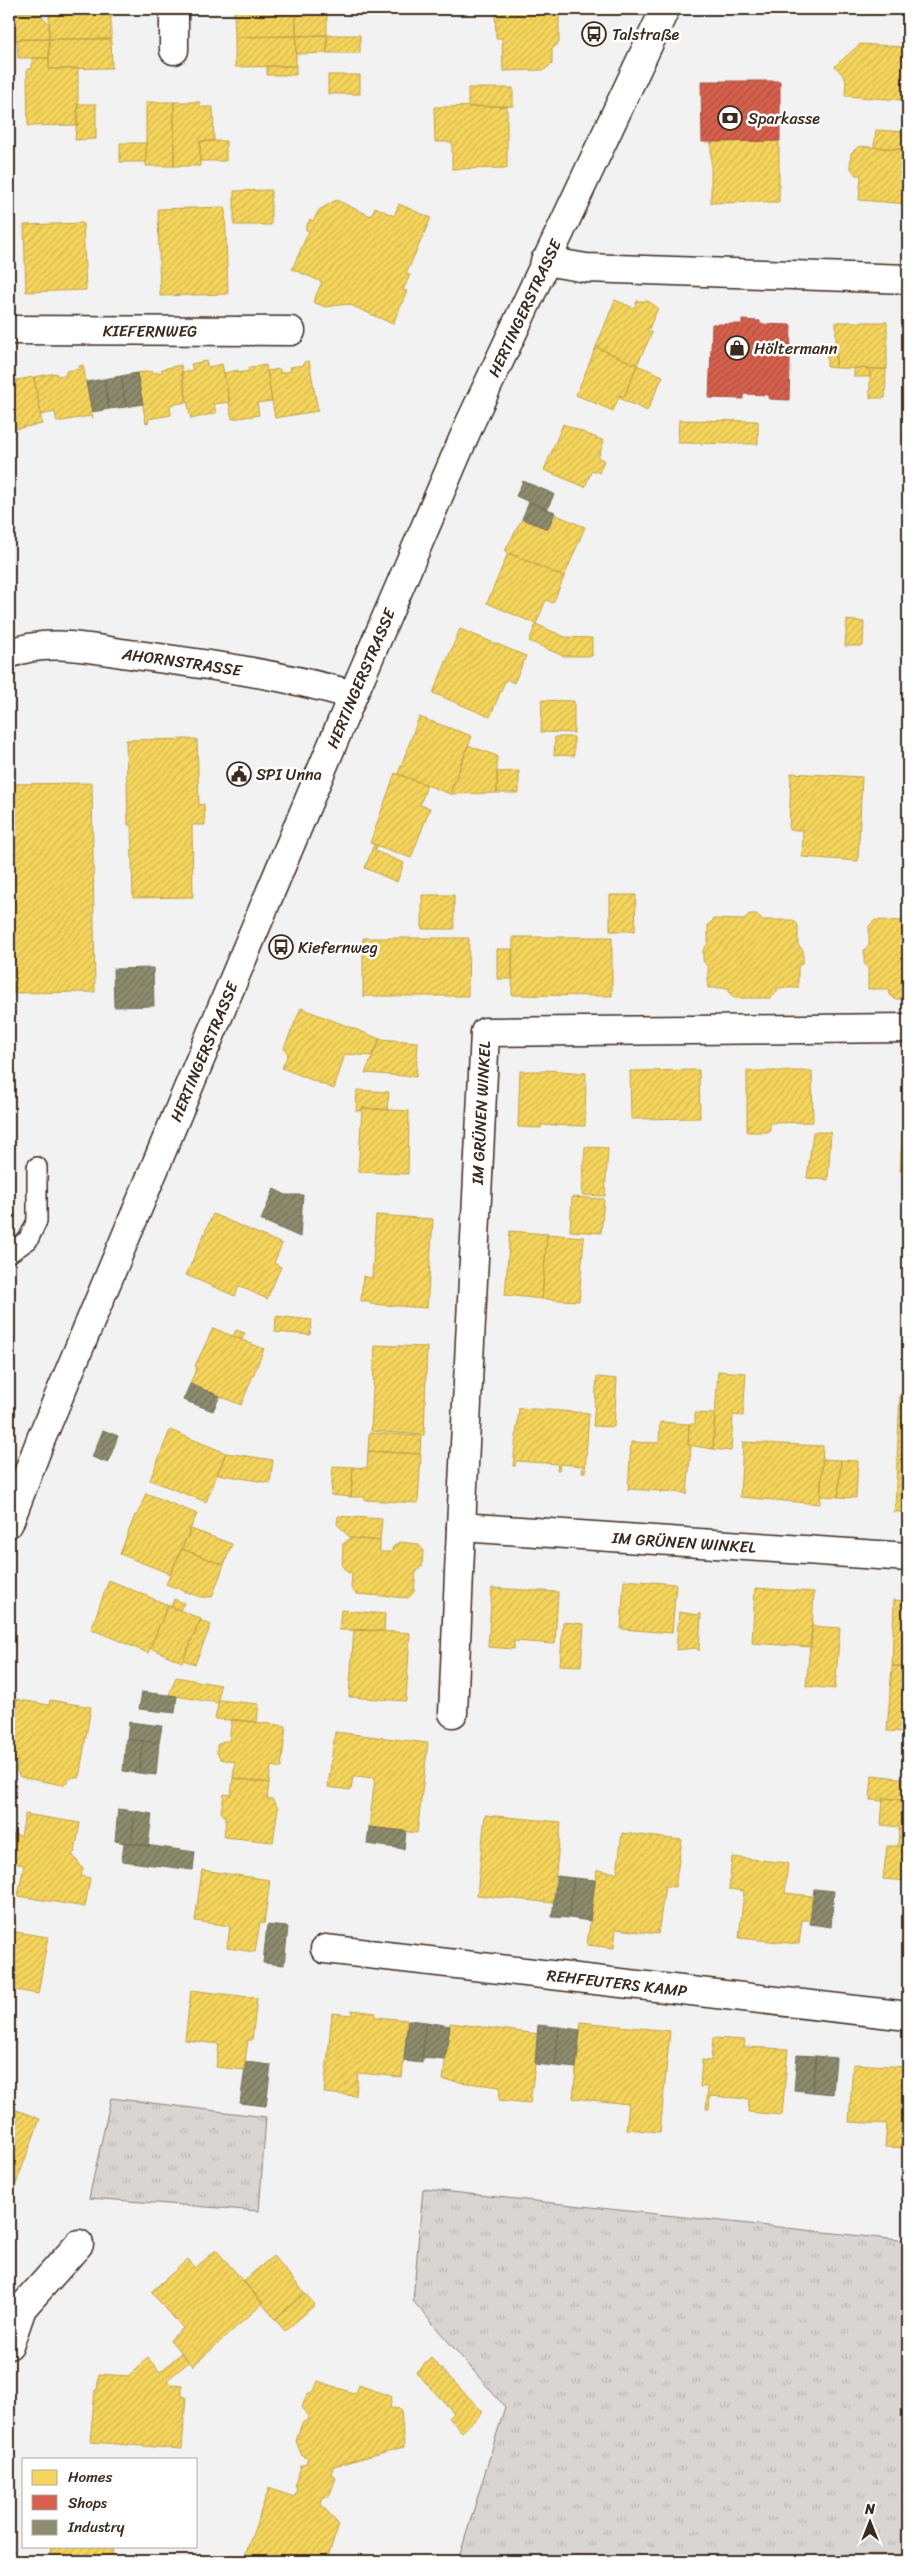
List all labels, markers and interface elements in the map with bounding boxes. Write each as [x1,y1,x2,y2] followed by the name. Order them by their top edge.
[612,20,679,49] place label: Talstraße
[581,21,607,47] bus stop icon: Talstraße
[748,104,820,133] place label: Sparkasse
[717,105,743,131] bank icon: Sparkasse
[479,233,570,382] street label: HERTINGERSTRASSE
[103,316,197,345] street label: KIEFERNWEG
[754,334,838,363] place label: Höltermann
[724,335,750,361] shop icon: Höltermann
[318,603,404,753] street label: HERTINGERSTRASSE
[119,639,245,685] street label: AHORNSTRASSE
[256,760,322,789] place label: SPI Unna
[226,761,252,787] public building icon: SPI Unna
[298,933,378,962] place label: Kiefernweg
[268,934,294,960] bus stop icon: Kiefernweg
[161,976,246,1126] street label: HERTINGERSTRASSE
[463,1040,499,1187] street label: IM GRÜNEN WINKEL
[610,1523,757,1561] street label: IM GRÜNEN WINKEL
[545,1960,690,2005] street label: REHFEUTERS KAMP
[22,2458,198,2548] legend
[68,2464,112,2490] text: Homes
[68,2490,108,2516] text: Shops
[864,2497,875,2522] text: N
[844,2498,894,2548] north arrow
[67,2514,125,2540] text: Industry

